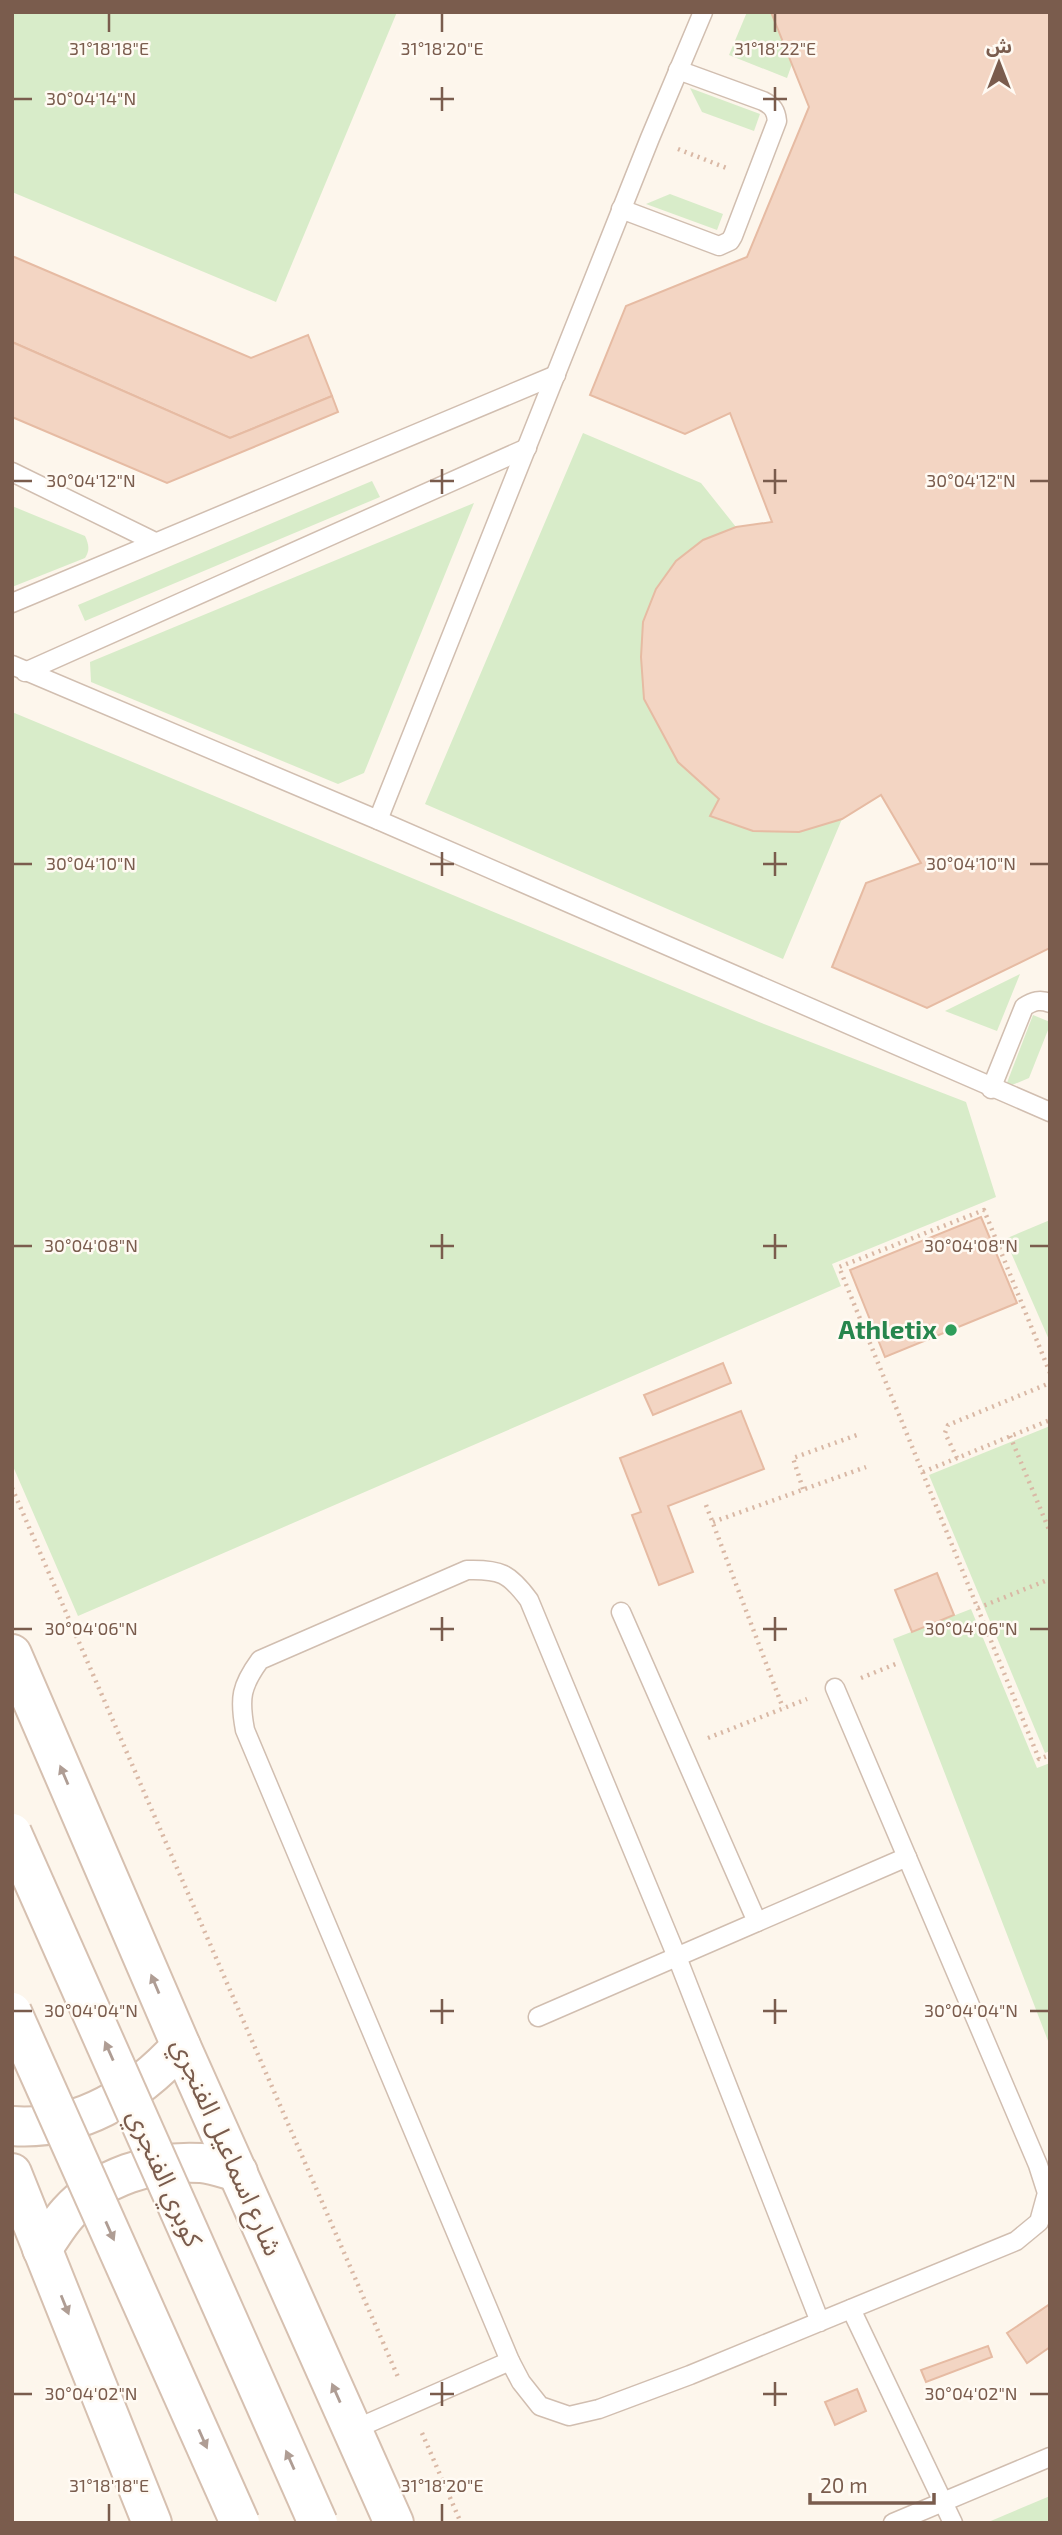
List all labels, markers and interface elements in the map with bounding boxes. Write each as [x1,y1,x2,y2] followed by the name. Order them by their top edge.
[964,28,1034,98] north arrow
[986,34,1012,57] text: ش
[69,37,149,59] text: 31°18'18"E
[401,37,483,59] text: 31°18'20"E
[734,37,816,59] text: 31°18'22"E
[46,87,136,109] text: 30°04'14"N
[46,469,136,491] text: 30°04'12"N
[926,469,1016,491] text: 30°04'12"N
[46,852,136,874] text: 30°04'10"N
[926,852,1016,874] text: 30°04'10"N
[44,1234,138,1256] text: 30°04'08"N
[924,1234,1018,1256] text: 30°04'08"N
[838,1313,937,1344] place label: Athletix
[943,1322,959,1338] marker: Athletix
[44,1617,138,1639] text: 30°04'06"N
[924,1617,1018,1639] text: 30°04'06"N
[59,1764,70,1785] one-way arrow
[149,1973,160,1994] one-way arrow
[44,1999,138,2021] text: 30°04'04"N
[924,1999,1018,2021] text: 30°04'04"N
[161,2033,290,2262] street label: شارع اسماعيل الفنجري
[103,2041,115,2061] one-way arrow
[117,2104,211,2254] street label: كوبري الفنجري
[104,2221,116,2241] one-way arrow
[59,2294,70,2315] one-way arrow
[44,2382,138,2404] text: 30°04'02"N
[924,2382,1018,2404] text: 30°04'02"N
[330,2383,342,2403] one-way arrow
[197,2429,209,2449] one-way arrow
[284,2450,295,2471] one-way arrow
[810,2462,934,2506] scale bar
[820,2472,868,2497] text: 20 m
[69,2474,149,2496] text: 31°18'18"E
[401,2474,483,2496] text: 31°18'20"E

